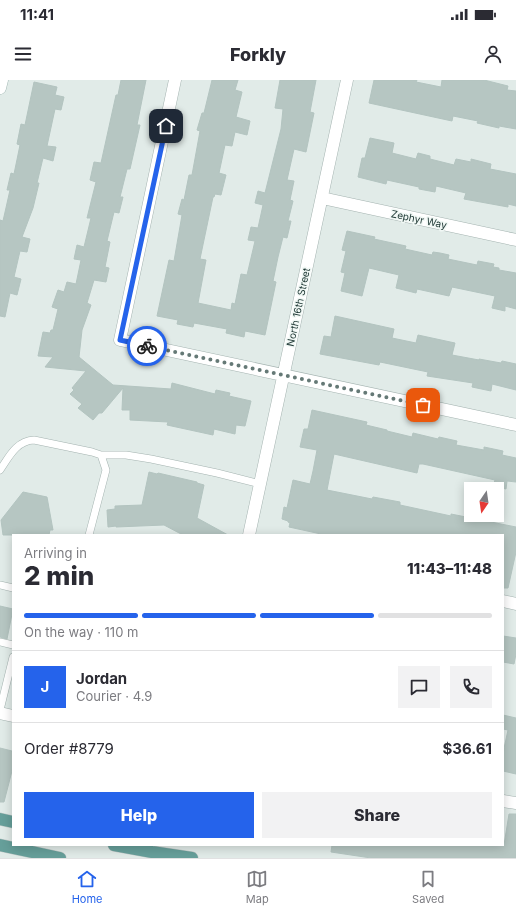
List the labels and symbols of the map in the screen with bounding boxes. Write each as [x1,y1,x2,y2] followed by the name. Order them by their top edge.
[149,109,183,143] pin
[390,207,448,231] street label: Zephyr Way
[284,266,312,347] street label: North 16th Street
[127,326,167,366] courier
[406,388,440,422] pin
[464,482,504,522] north arrow

